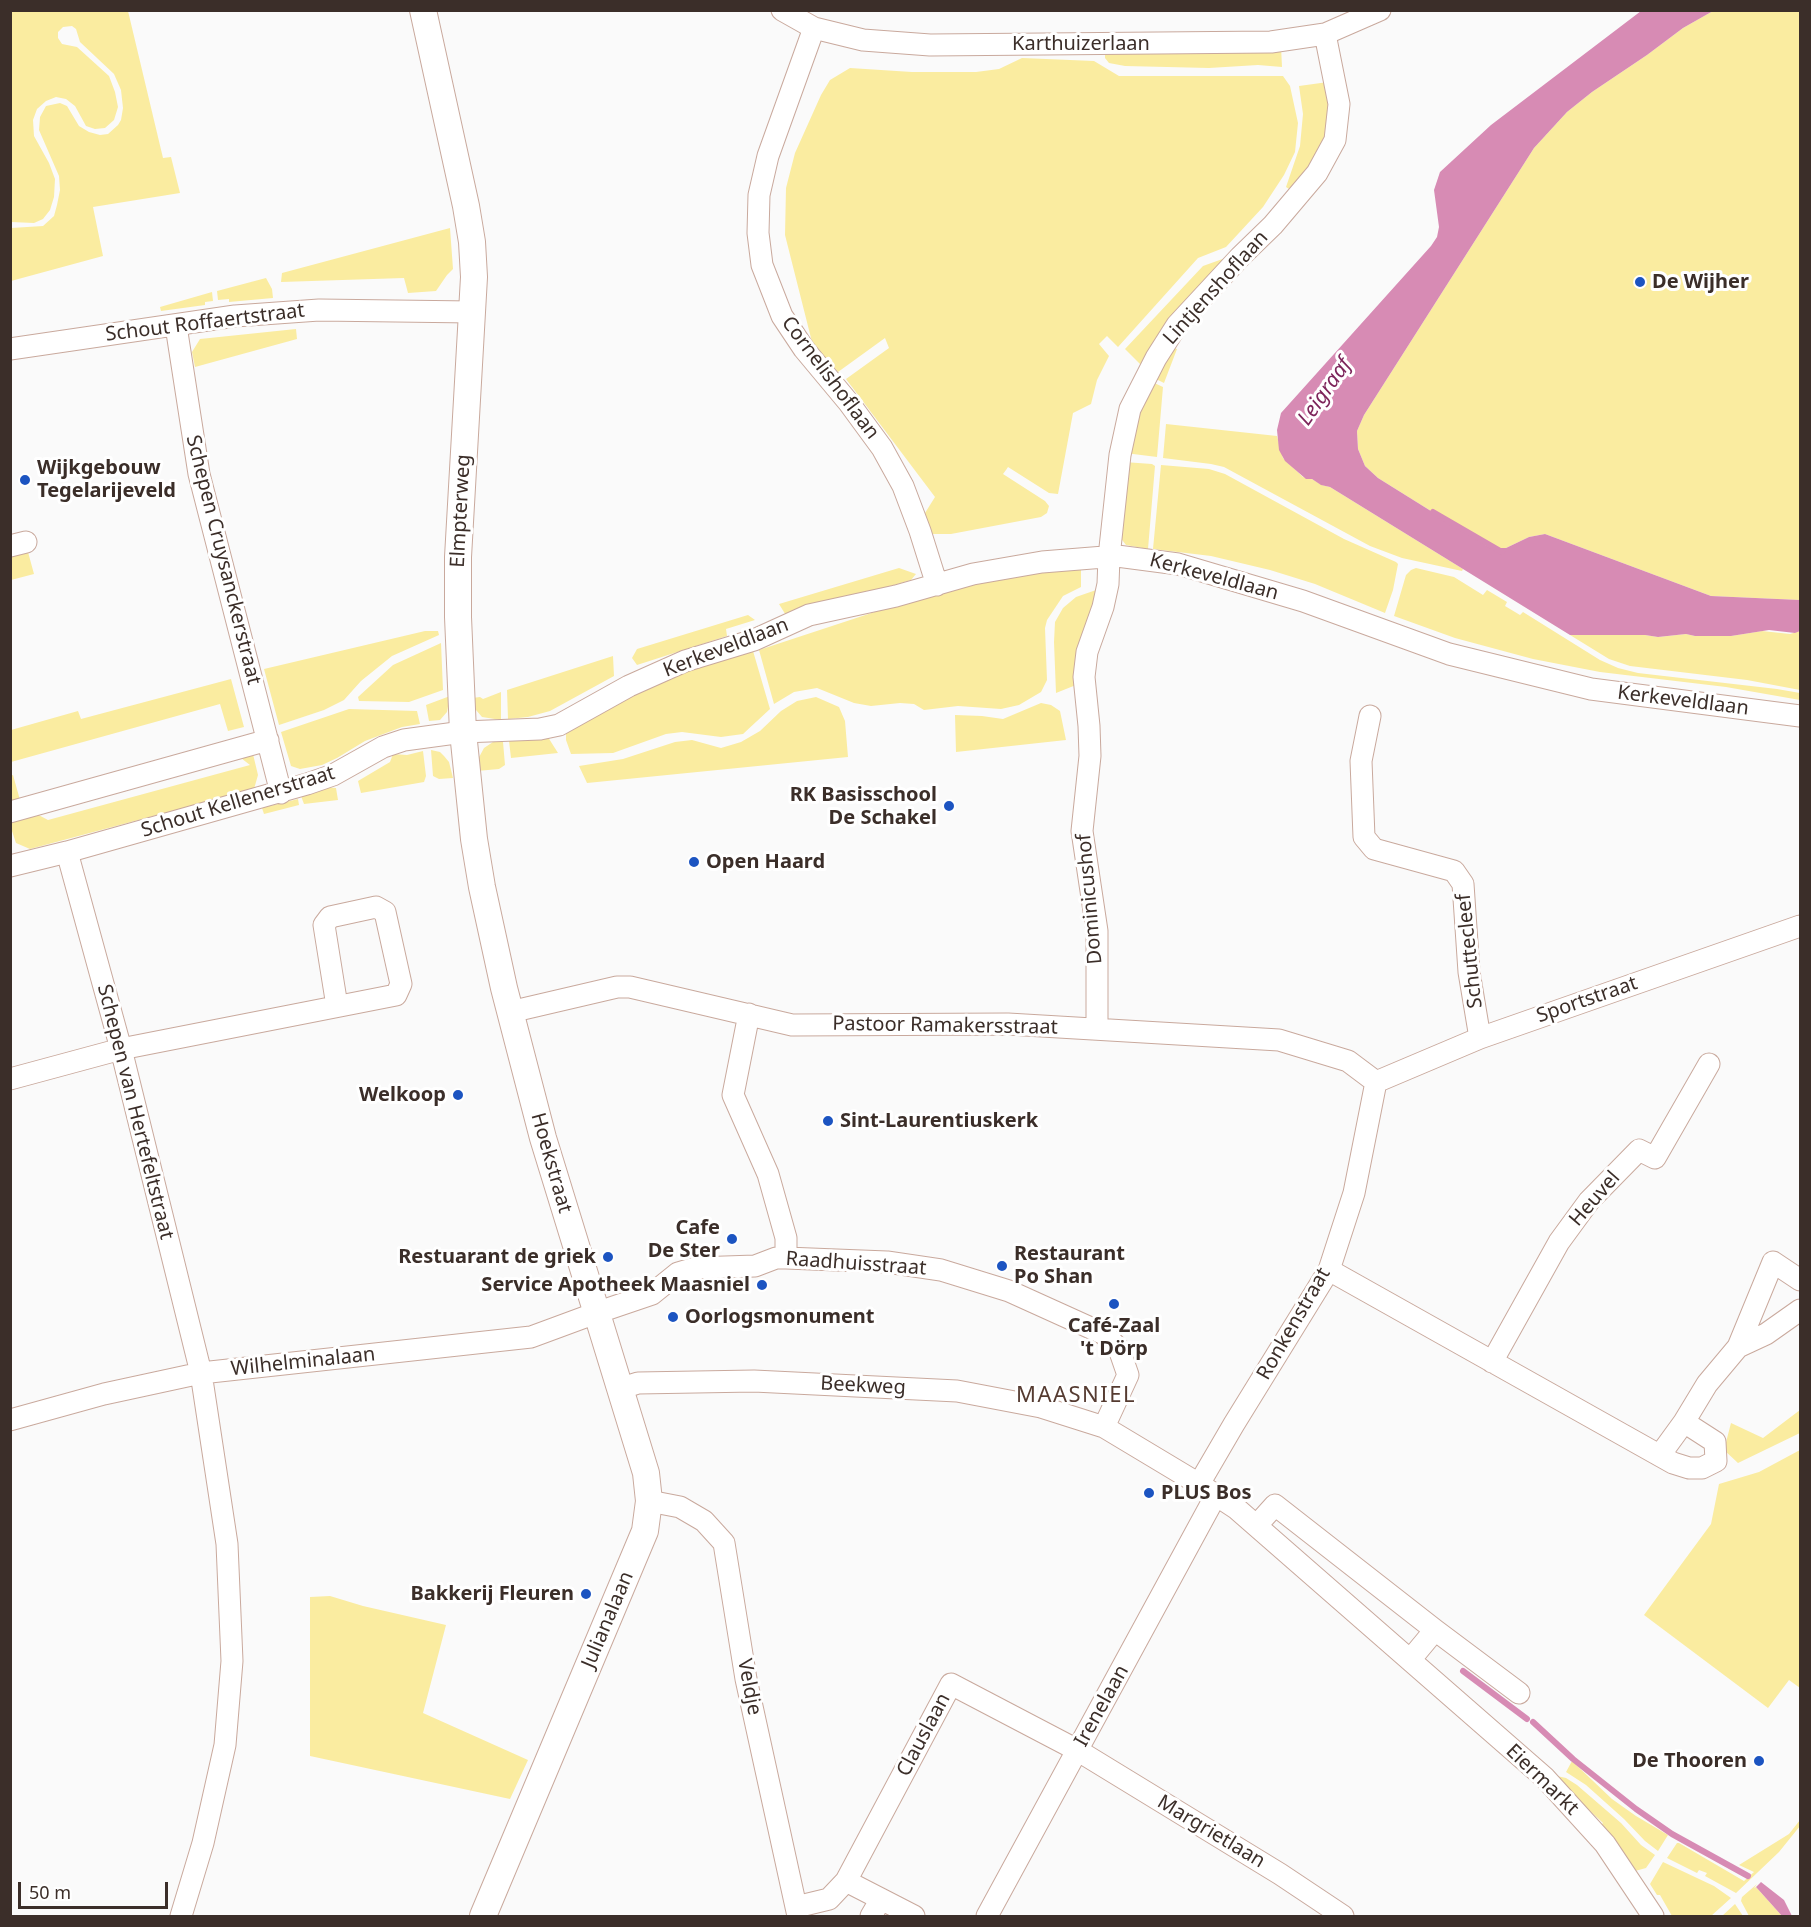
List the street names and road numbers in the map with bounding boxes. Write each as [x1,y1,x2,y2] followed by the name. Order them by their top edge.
[1012,32,1150,56] street label: Karthuizerlaan
[1159,226,1273,350] street label: Lintjenshoflaan
[104,299,306,347] street label: Schout Roffaertstraat
[776,312,884,444] street label: Cornelishoflaan
[180,433,266,687] street label: Schepen Cruysanckerstraat
[446,454,476,568] street label: Elmpterweg
[1147,548,1281,606] street label: Kerkeveldlaan
[660,613,792,683] street label: Kerkeveldlaan
[1616,681,1750,721] street label: Kerkeveldlaan
[138,761,338,843] street label: Schout Kellenerstraat
[1072,833,1108,965] street label: Dominicushof
[1452,892,1488,1010] street label: Schuttecleef
[1533,972,1641,1028] street label: Sportstraat
[92,982,178,1242] street label: Schepen van Hertefeltstraat
[832,1012,1058,1040] street label: Pastoor Ramakersstraat
[525,1110,577,1216] street label: Hoekstraat
[1565,1167,1625,1231] street label: Heuvel
[785,1247,927,1281] street label: Raadhuisstraat
[1252,1264,1336,1384] street label: Ronkenstraat
[230,1342,376,1382] street label: Wilhelminalaan
[820,1372,906,1400] street label: Beekweg
[577,1568,639,1672] street label: Julianalaan
[732,1657,766,1717] street label: Veldje
[1070,1661,1134,1751] street label: Irenelaan
[892,1689,956,1781] street label: Clauslaan
[1501,1739,1583,1821] street label: Eiermarkt
[1153,1790,1269,1874] street label: Margrietlaan

